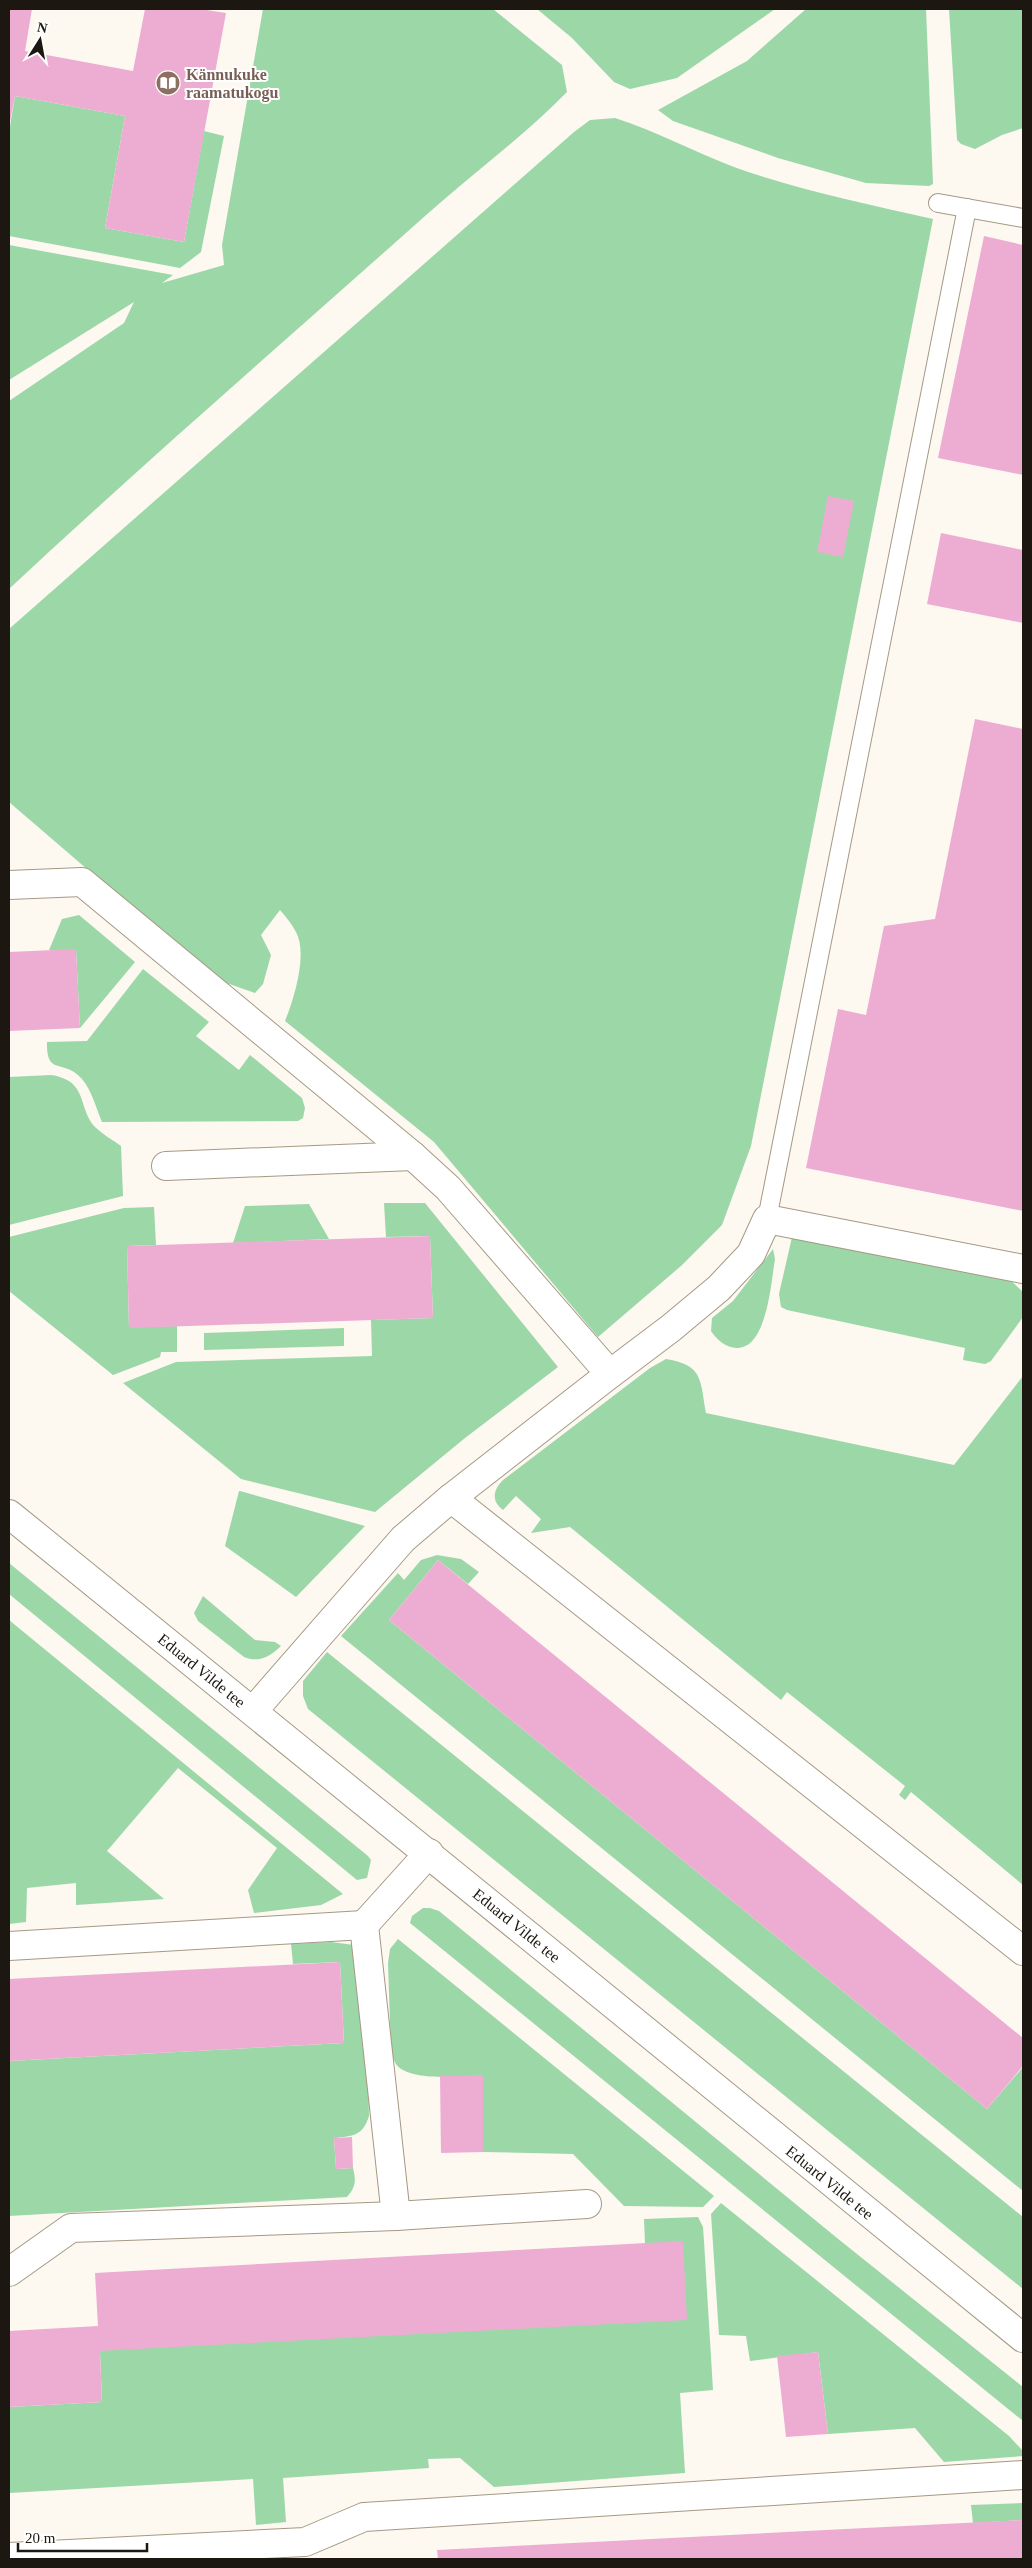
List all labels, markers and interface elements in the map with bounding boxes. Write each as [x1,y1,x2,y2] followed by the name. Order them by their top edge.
[15,15,65,65] north arrow
[36,19,49,36] text: N
[186,66,279,102] place label: Kännukuke raamatukogu
[155,70,181,96] library icon: Kännukuke raamatukogu
[155,1630,249,1711] street label: Eduard Vilde tee
[470,1885,564,1966] street label: Eduard Vilde tee
[783,2142,877,2223] street label: Eduard Vilde tee
[18,2520,146,2552] scale bar
[25,2530,56,2546] text: 20 m

